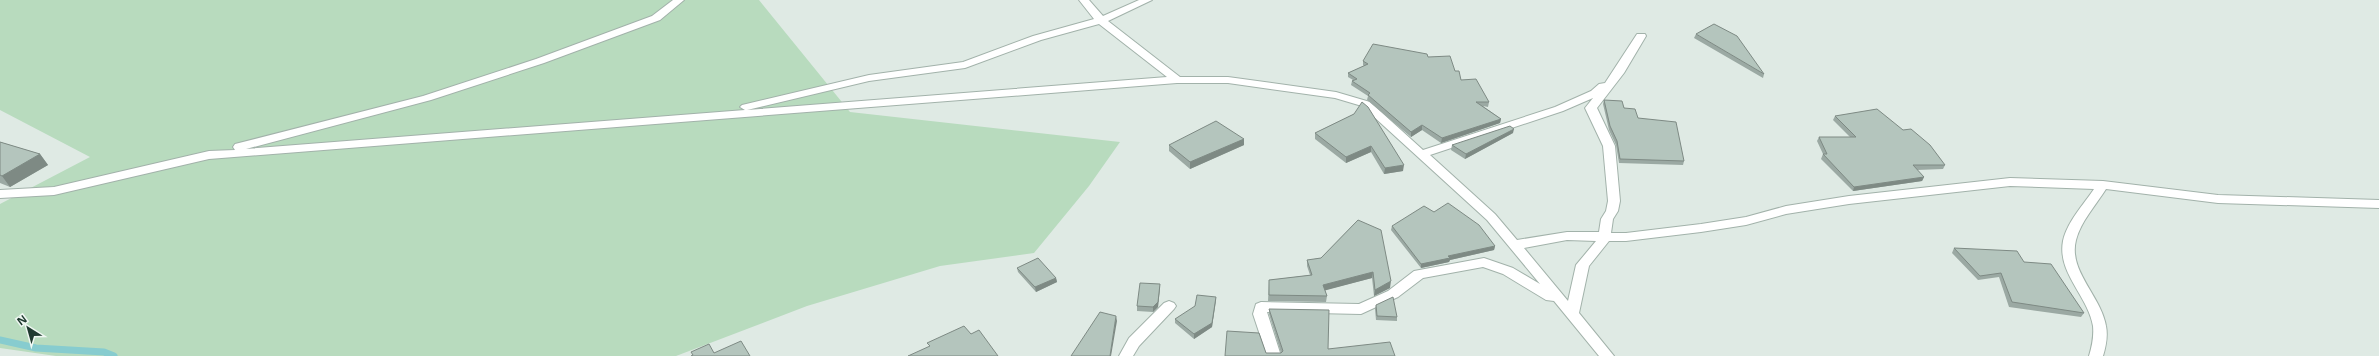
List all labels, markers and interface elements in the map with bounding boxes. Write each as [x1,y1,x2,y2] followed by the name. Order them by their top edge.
[8,308,48,348] north arrow
[14,311,30,328] text: N

